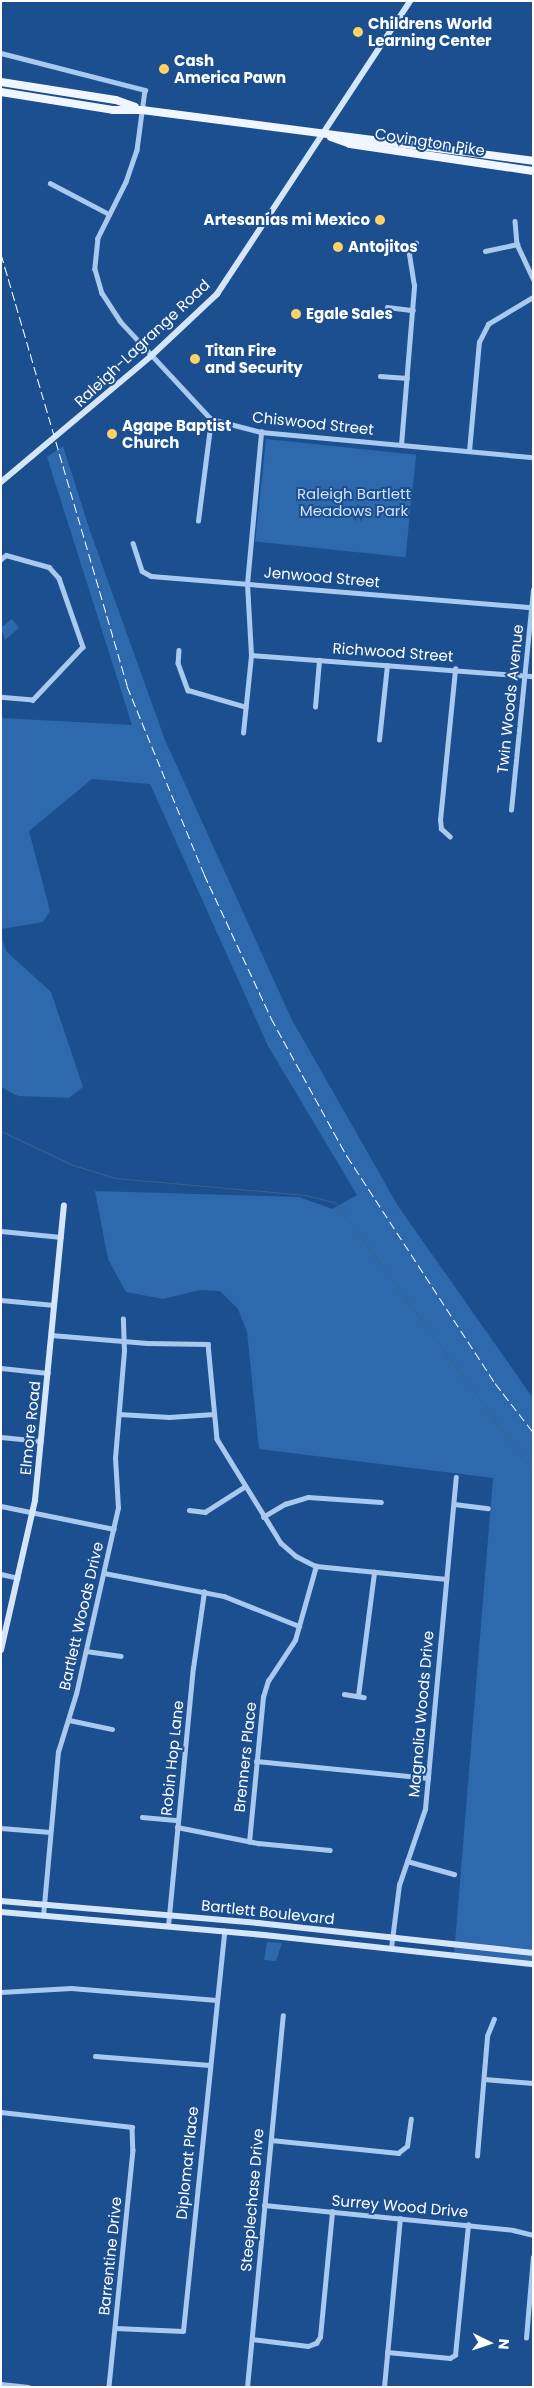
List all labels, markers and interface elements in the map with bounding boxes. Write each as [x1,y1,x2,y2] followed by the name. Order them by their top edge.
[368,14,492,49] place label: Childrens World Learning Center
[352,26,364,38] marker: Childrens World Learning Center
[174,51,286,86] place label: Cash America Pawn
[158,63,170,75] marker: Cash America Pawn
[374,124,486,160] street label: Covington Pike
[204,211,370,229] place label: Artesanías mi Mexico
[374,214,386,226] marker: Artesanías mi Mexico
[348,238,418,256] place label: Antojitos
[332,241,344,253] marker: Antojitos
[71,276,213,410] street label: Raleigh-Lagrange Road
[306,305,393,323] place label: Egale Sales
[290,308,302,320] marker: Egale Sales
[205,341,303,376] place label: Titan Fire and Security
[189,353,201,365] marker: Titan Fire and Security
[251,408,375,438] street label: Chiswood Street
[122,416,231,451] place label: Agape Baptist Church
[106,428,118,440] marker: Agape Baptist Church
[297,484,411,519] park label: Raleigh Bartlett Meadows Park
[263,563,381,591] street label: Jenwood Street
[493,624,527,774] street label: Twin Woods Avenue
[332,639,454,665] street label: Richwood Street
[16,1380,44,1476] street label: Elmore Road
[55,1540,107,1692] street label: Bartlett Woods Drive
[405,1630,437,1798] street label: Magnolia Woods Drive
[157,1699,187,1817] street label: Robin Hop Lane
[230,1701,260,1813] street label: Brenners Place
[200,1896,336,1928] street label: Bartlett Boulevard
[172,2106,202,2220] street label: Diplomat Place
[237,2128,267,2272] street label: Steeplechase Drive
[331,2191,469,2221] street label: Surrey Wood Drive
[95,2196,125,2316] street label: Barrentine Drive
[464,2318,514,2368] north arrow
[494,2338,514,2350] text: N

